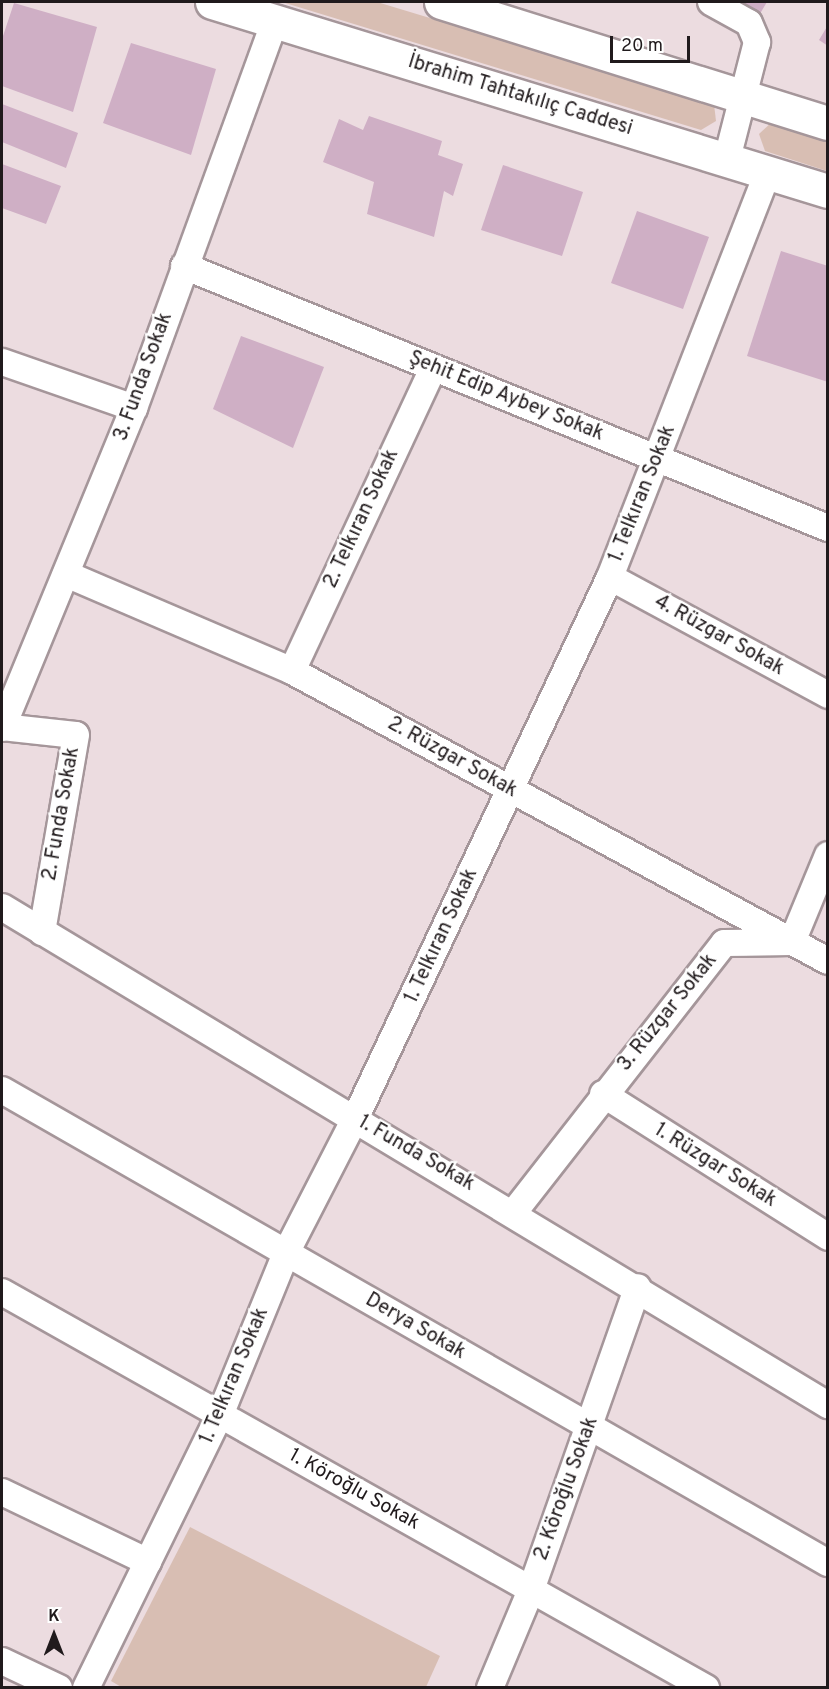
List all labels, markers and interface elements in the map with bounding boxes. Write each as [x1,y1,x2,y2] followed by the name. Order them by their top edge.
[613,24,692,62] scale bar
[621,35,663,58] text: 20 m
[404,50,636,142] street label: İbrahim Tahtakılıç Caddesi
[110,309,178,445] street label: 3. Funda Sokak
[405,347,607,447] street label: Şehit Edip Aybey Sokak
[604,422,682,566] street label: 1. Telkıran Sokak
[319,445,405,593] street label: 2. Telkıran Sokak
[650,590,788,682] street label: 4. Rüzgar Sokak
[383,712,521,804] street label: 2. Rüzgar Sokak
[38,745,86,883] street label: 2. Funda Sokak
[400,865,484,1007] street label: 1. Telkıran Sokak
[613,949,723,1077] street label: 3. Rüzgar Sokak
[353,1111,479,1197] street label: 1. Funda Sokak
[649,1119,781,1213] street label: 1. Rüzgar Sokak
[361,1289,469,1365] street label: Derya Sokak
[195,1304,275,1448] street label: 1. Telkıran Sokak
[530,1414,604,1564] street label: 2. Köroğlu Sokak
[284,1444,424,1536] street label: 1. Köroğlu Sokak
[24,1605,84,1665] north arrow
[48,1607,60,1627] text: K

